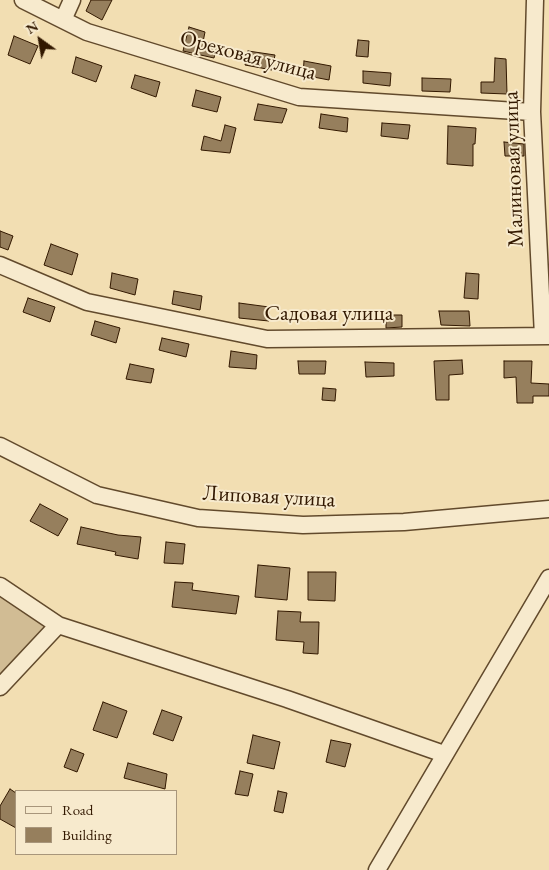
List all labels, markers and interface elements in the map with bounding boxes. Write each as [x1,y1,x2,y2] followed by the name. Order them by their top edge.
[15,15,65,65] north arrow
[22,17,42,38] text: N
[177,25,319,87] street label: Ореховая улица
[498,90,530,248] street label: Малиновая улица
[264,301,394,327] street label: Садовая улица
[202,480,336,514] street label: Липовая улица
[15,790,178,855] legend
[62,800,93,819] text: Road
[62,825,112,844] text: Building

